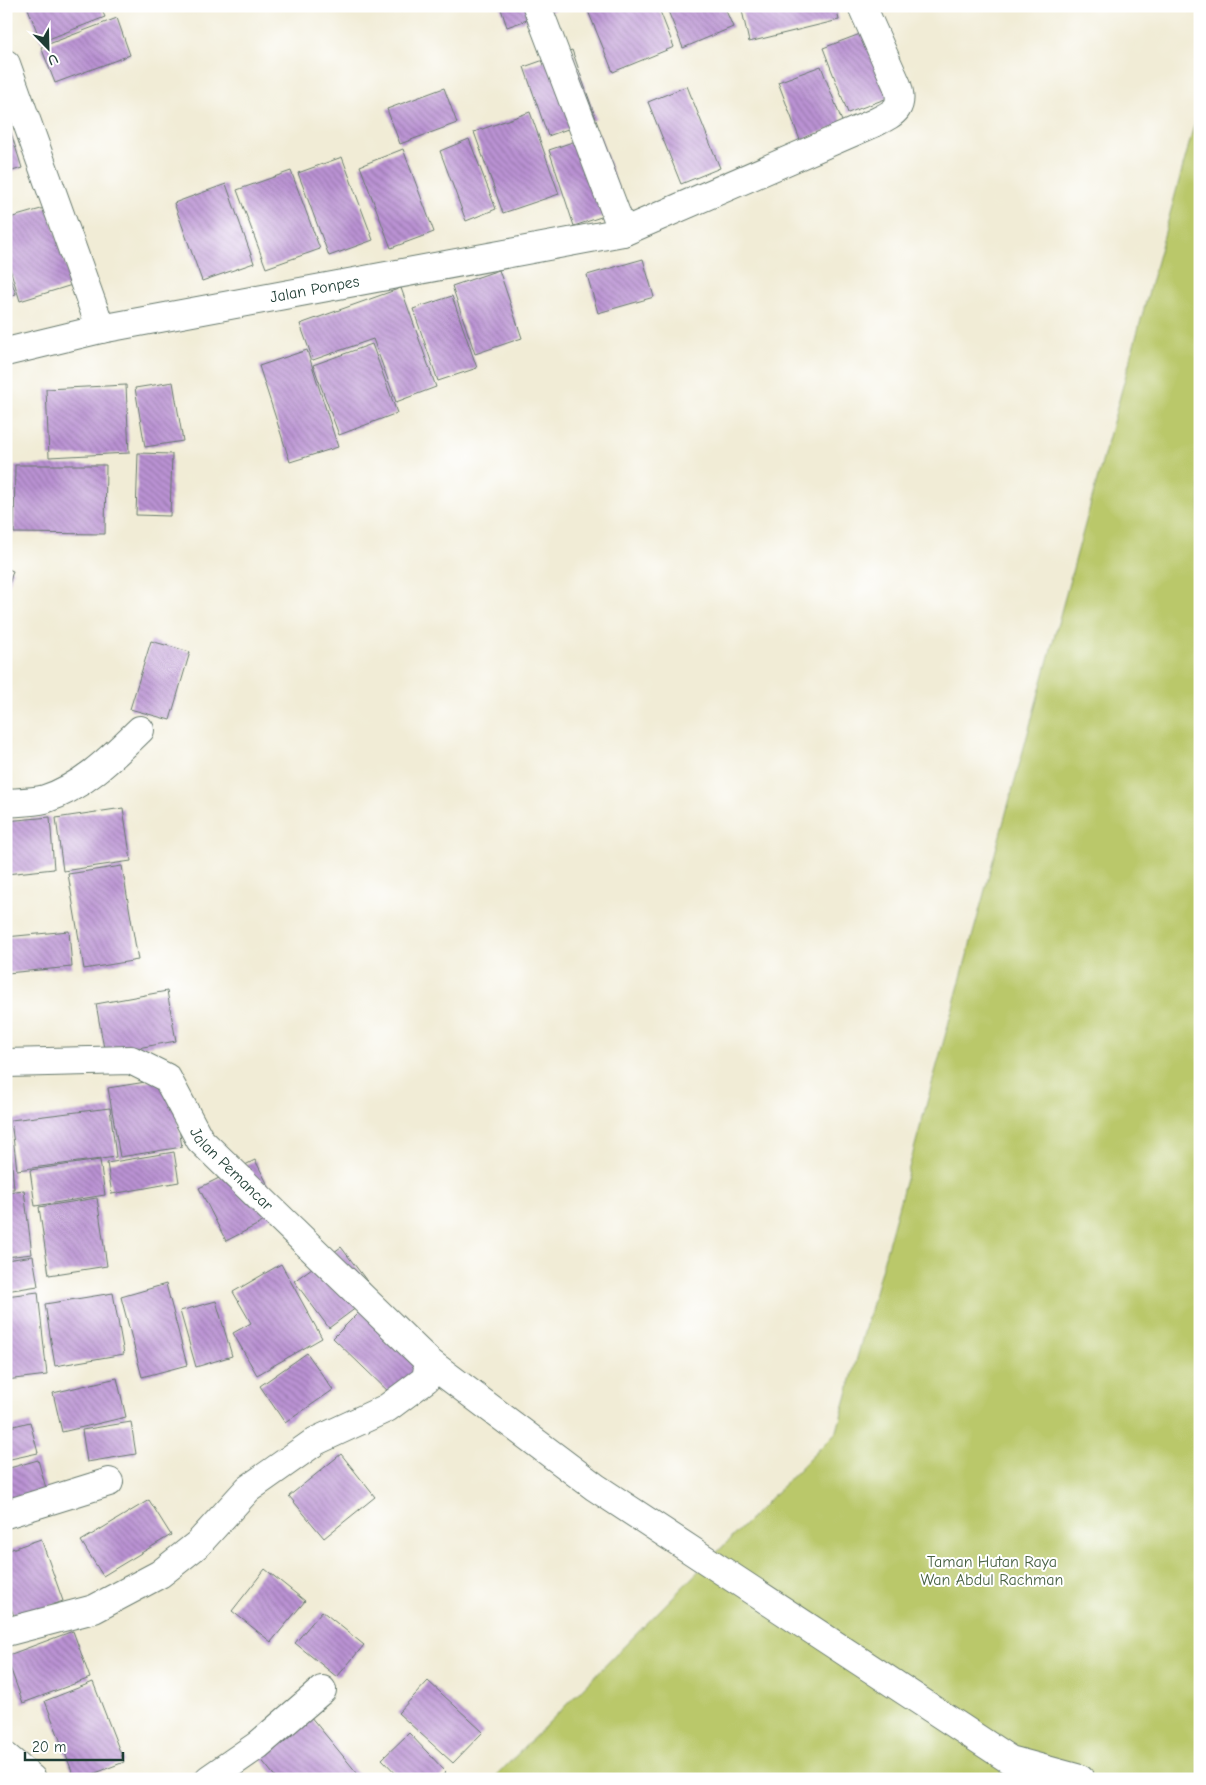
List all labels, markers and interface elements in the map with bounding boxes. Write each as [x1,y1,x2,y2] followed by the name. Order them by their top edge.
[22,22,72,72] north arrow
[45,50,61,69] text: U
[269,272,361,306] street label: Jalan Ponpes
[186,1124,277,1215] street label: Jalan Pemancar
[921,1553,1063,1589] park label: Taman Hutan Raya Wan Abdul Rachman
[25,1730,122,1762] scale bar
[32,1738,66,1756] text: 20 m

